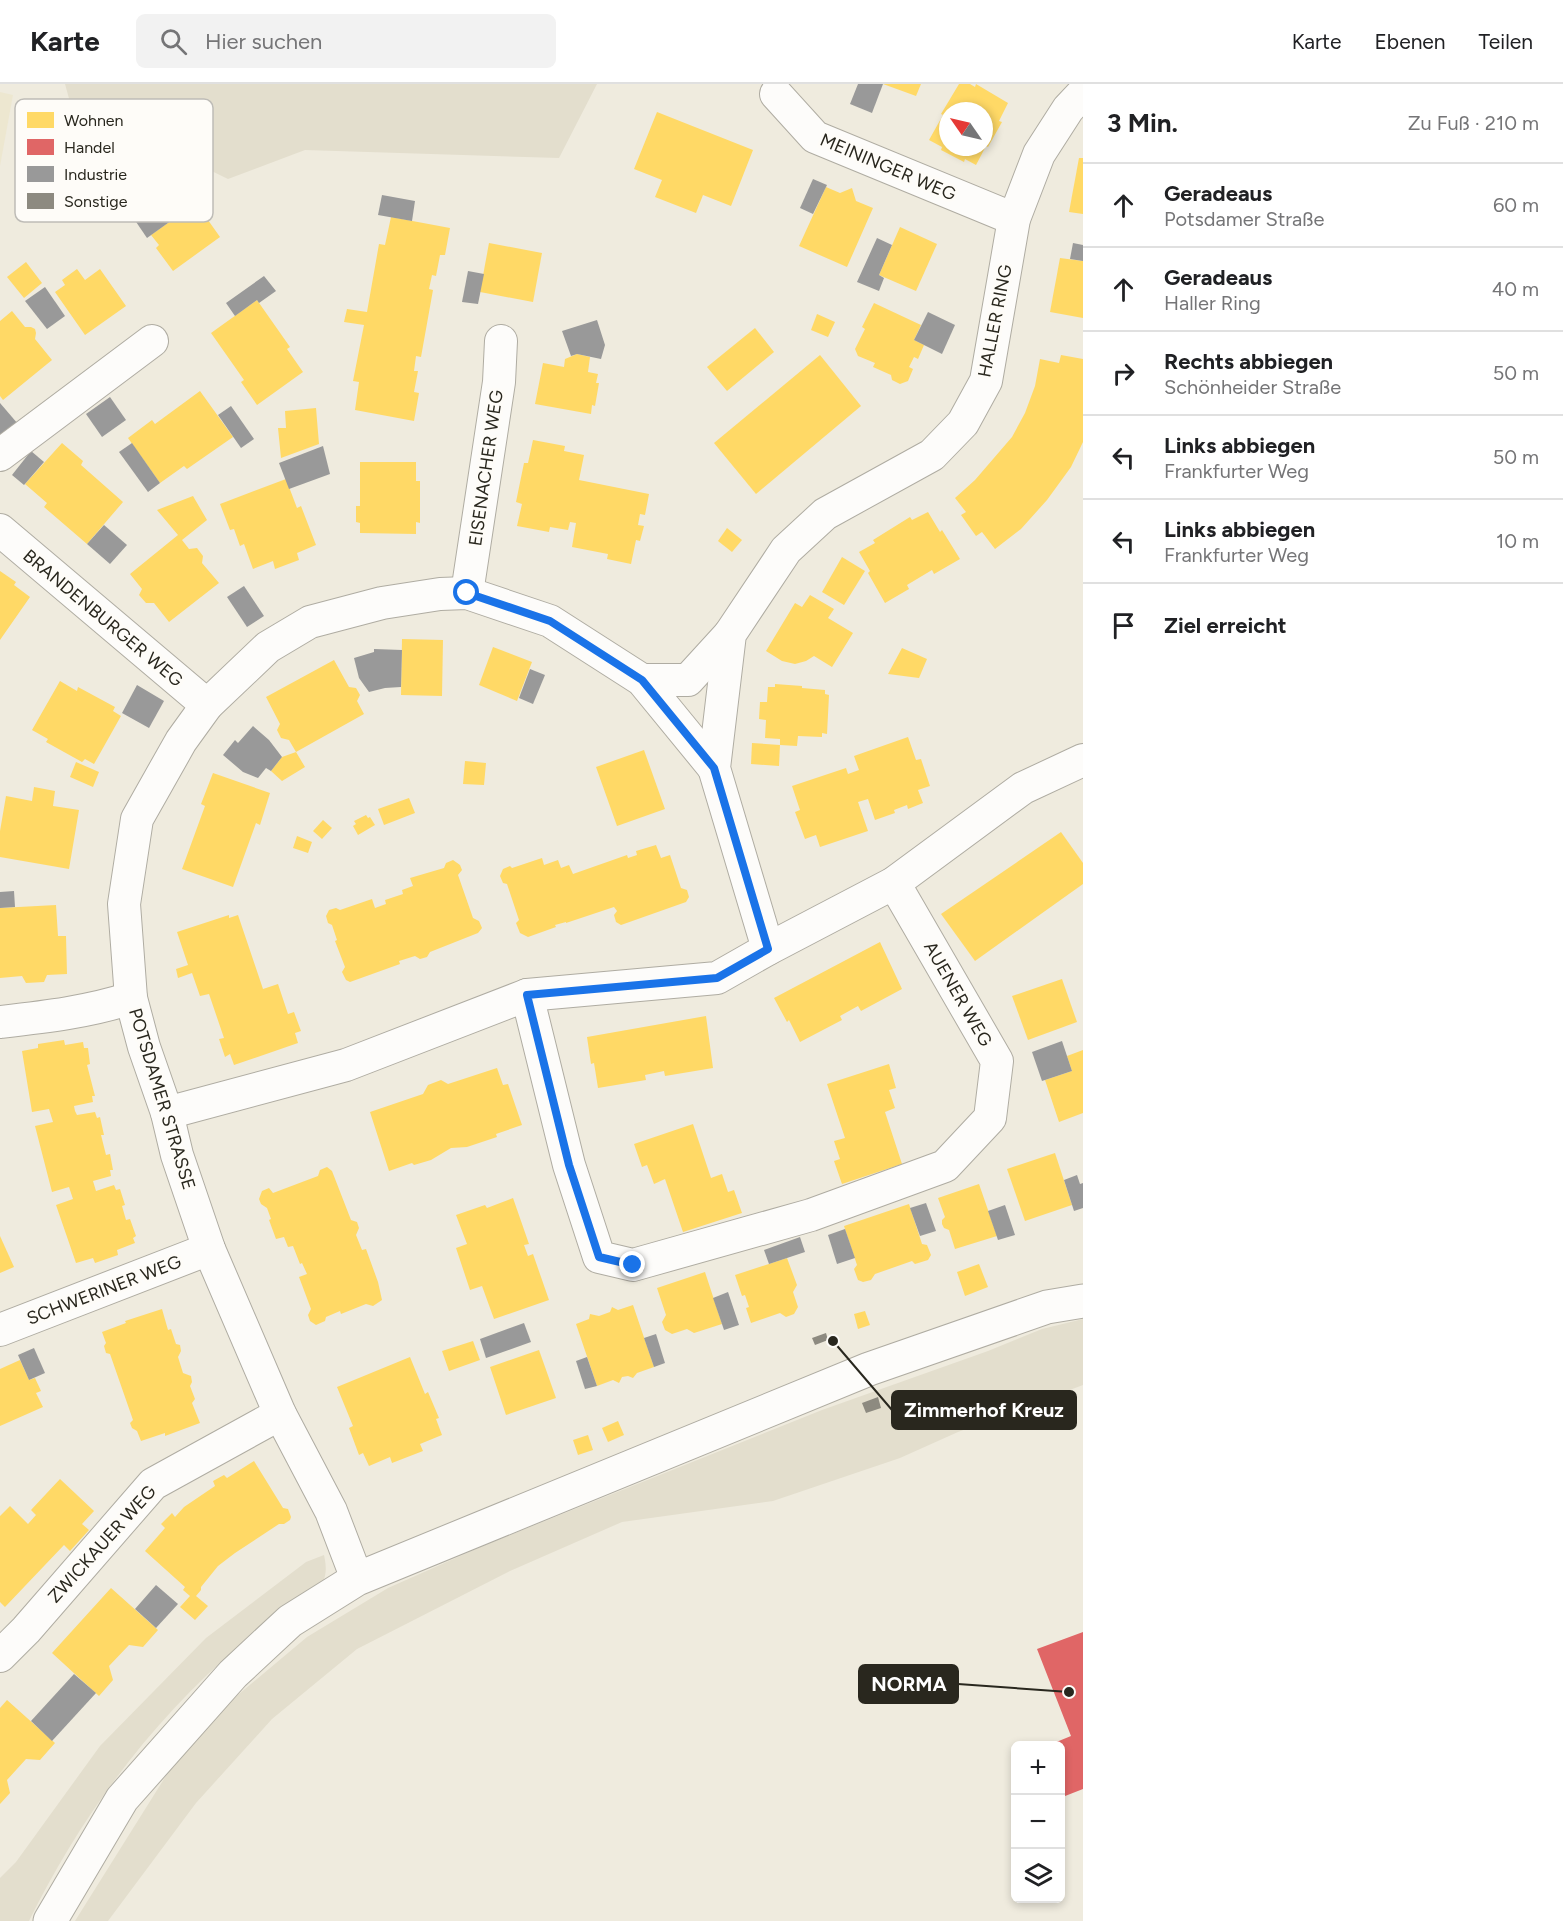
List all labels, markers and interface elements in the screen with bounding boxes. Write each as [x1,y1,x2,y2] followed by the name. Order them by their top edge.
[136,14,556,68] search box
[30,24,100,58] text: Karte
[157,25,190,58] icon: search
[205,28,322,55] text: Hier suchen
[1292,29,1341,54] text: Karte
[1374,29,1446,54] text: Ebenen
[1479,29,1533,54] text: Teilen
[15,99,213,222] legend
[939,102,993,156] north arrow
[1107,107,1178,139] text: 3 Min.
[64,111,124,130] text: Wohnen
[1408,111,1539,135] text: Zu Fuß · 210 m
[817,129,959,206] street label: MEININGER WEG
[64,138,115,157] text: Handel
[64,165,127,184] text: Industrie
[1164,180,1272,207] text: Geradeaus
[1107,189,1140,222] icon: ahead
[64,192,128,211] text: Sonstige
[1493,193,1539,217] text: 60 m
[1164,207,1324,231] text: Potsdamer Straße
[973,262,1017,379] street label: HALLER RING
[1164,264,1272,291] text: Geradeaus
[1107,273,1140,306] icon: ahead
[1492,277,1539,301] text: 40 m
[1164,291,1261,315] text: Haller Ring
[1164,348,1333,375] text: Rechts abbiegen
[1107,357,1140,390] icon: right
[1493,361,1539,385] text: 50 m
[1164,375,1341,399] text: Schönheider Straße
[464,388,508,547] street label: EISENACHER WEG
[1164,432,1315,459] text: Links abbiegen
[1107,441,1140,474] icon: left
[1493,445,1539,469] text: 50 m
[1164,459,1309,483] text: Frankfurter Weg
[1164,516,1315,543] text: Links abbiegen
[1107,525,1140,558] icon: left
[1496,529,1539,553] text: 10 m
[1164,543,1309,567] text: Frankfurter Weg
[19,545,188,692] street label: BRANDENBURGER WEG
[453,579,479,605] route start
[1107,609,1140,642] icon: arrive
[1164,612,1287,639] text: Ziel erreicht
[919,938,997,1051] street label: AUENER WEG
[124,1006,200,1192] street label: POTSDAMER STRASSE
[24,1250,185,1330] street label: SCHWERINER WEG
[619,1251,645,1277] route end
[892,1391,1076,1429] callout: Zimmerhof Kreuz
[904,1398,1064,1422] text: Zimmerhof Kreuz
[43,1480,161,1607] street label: ZWICKAUER WEG
[859,1665,958,1703] callout: NORMA
[871,1672,947,1696] text: NORMA
[1011,1741,1065,1903] map controls
[1011,1741,1065,1795] button: +
[1011,1795,1065,1849] button: −
[1011,1849,1065,1903] button: layers

